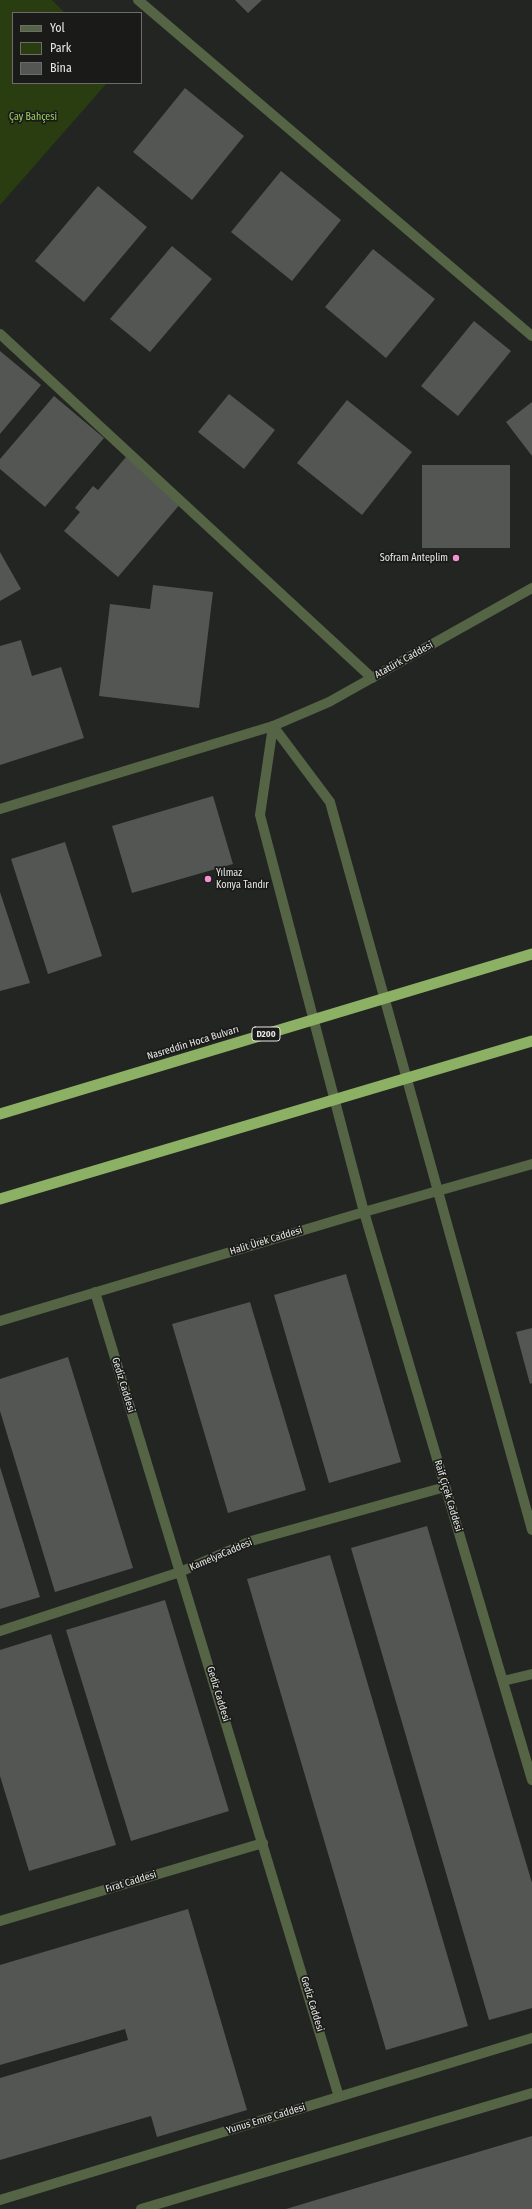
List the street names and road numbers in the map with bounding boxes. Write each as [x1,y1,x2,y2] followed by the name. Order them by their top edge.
[373,639,435,681] street label: Atatürk Caddesi
[146,1023,240,1063] street label: Nasreddin Hoca Bulvarı
[252,1027,280,1041] road number: D200
[228,1224,304,1258] street label: Halit Ürek Caddesi
[109,1356,137,1414] street label: Gediz Caddesi
[431,1459,465,1533] street label: Raif Çiçek Caddesi
[188,1536,254,1574] street label: KamelyaCaddesi
[204,1665,232,1723] street label: Gediz Caddesi
[104,1869,158,1895] street label: Fırat Caddesi
[298,1975,326,2033] street label: Gediz Caddesi
[225,2101,307,2137] street label: Yunus Emre Caddesi

